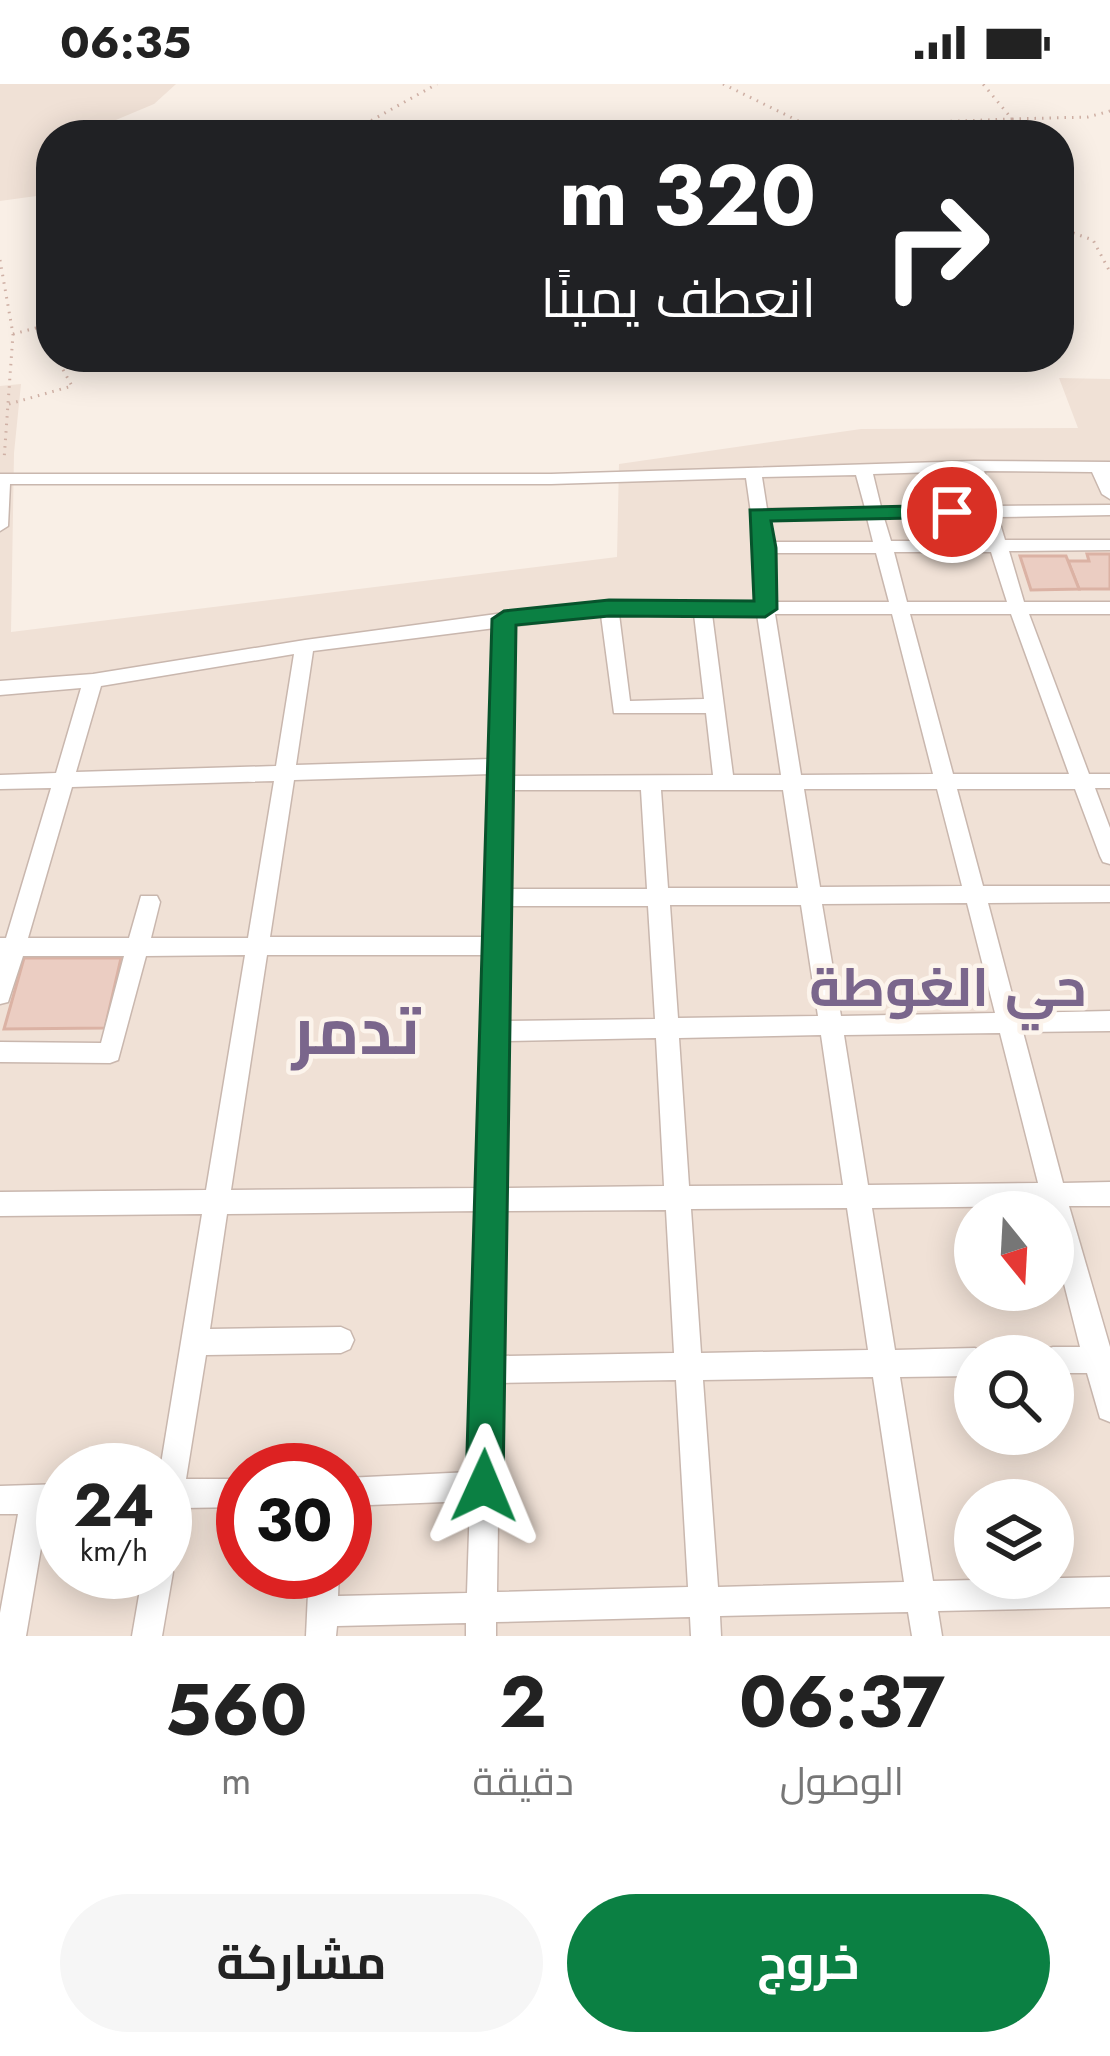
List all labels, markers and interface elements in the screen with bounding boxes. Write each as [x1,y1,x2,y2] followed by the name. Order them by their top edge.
[60,10,191,75] text: 06:35
[559,135,816,257] text: 320 m
[858,168,1014,324] icon: right
[541,259,816,337] text: انعطف يمينًا
[901,461,1003,563] pin
[919,479,985,545] icon: arrive
[809,948,1087,1031] district label: حي الغوطة
[290,983,422,1079] district label: تدمر
[954,1191,1074,1311] north arrow
[954,1191,1074,1599] map controls
[954,1335,1074,1455] button: search
[421,1423,547,1549] position arrow
[216,1443,372,1599] speed limit sign: 30
[73,1462,155,1549] text: 24
[954,1479,1074,1599] button: layers
[80,1529,148,1572] text: km/h
[499,1650,547,1754] text: 2
[739,1650,945,1754] text: 06:37
[165,1658,307,1762] text: 560
[221,1752,251,1809] text: m
[472,1753,574,1810] text: دقيقة
[780,1753,904,1810] text: الوصول
[60,1894,543,2032] button: مشاركة
[567,1894,1050,2032] button: خروج

